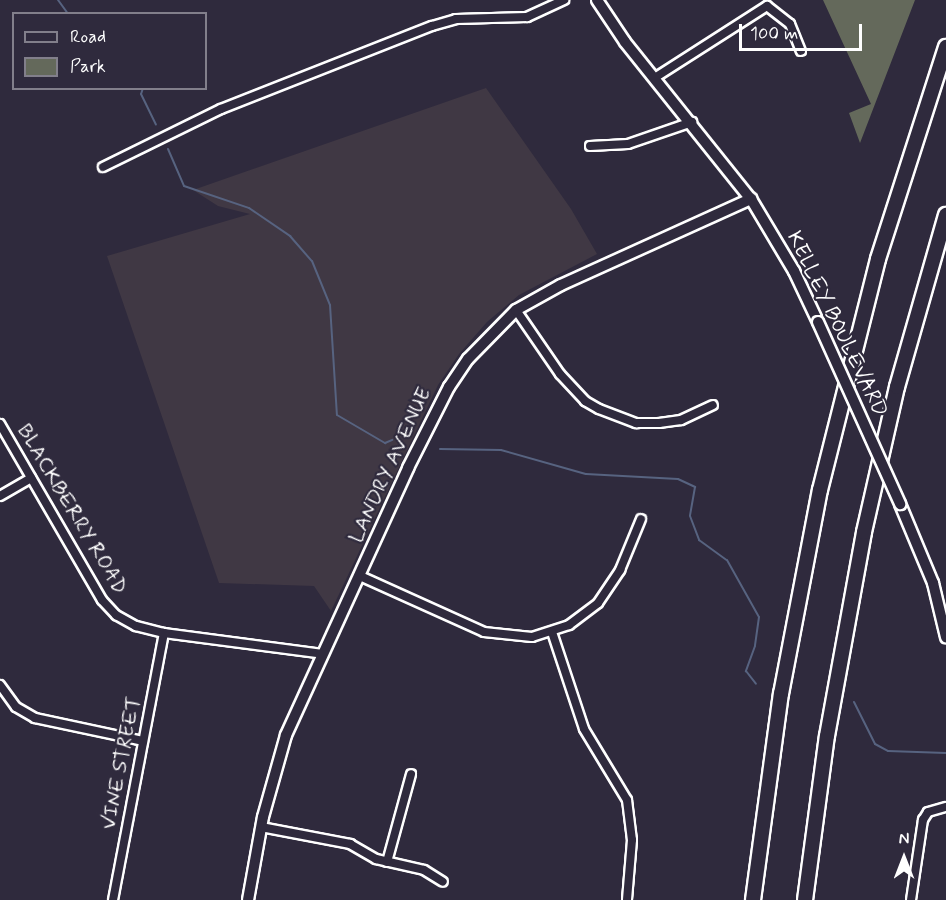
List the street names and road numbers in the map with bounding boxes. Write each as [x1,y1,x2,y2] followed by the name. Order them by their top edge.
[782,228,892,420] street label: KELLEY BOULEVARD
[343,384,437,546] street label: LANDRY AVENUE
[12,421,132,597] street label: BLACKBERRY ROAD
[96,693,146,833] street label: VINE STREET

